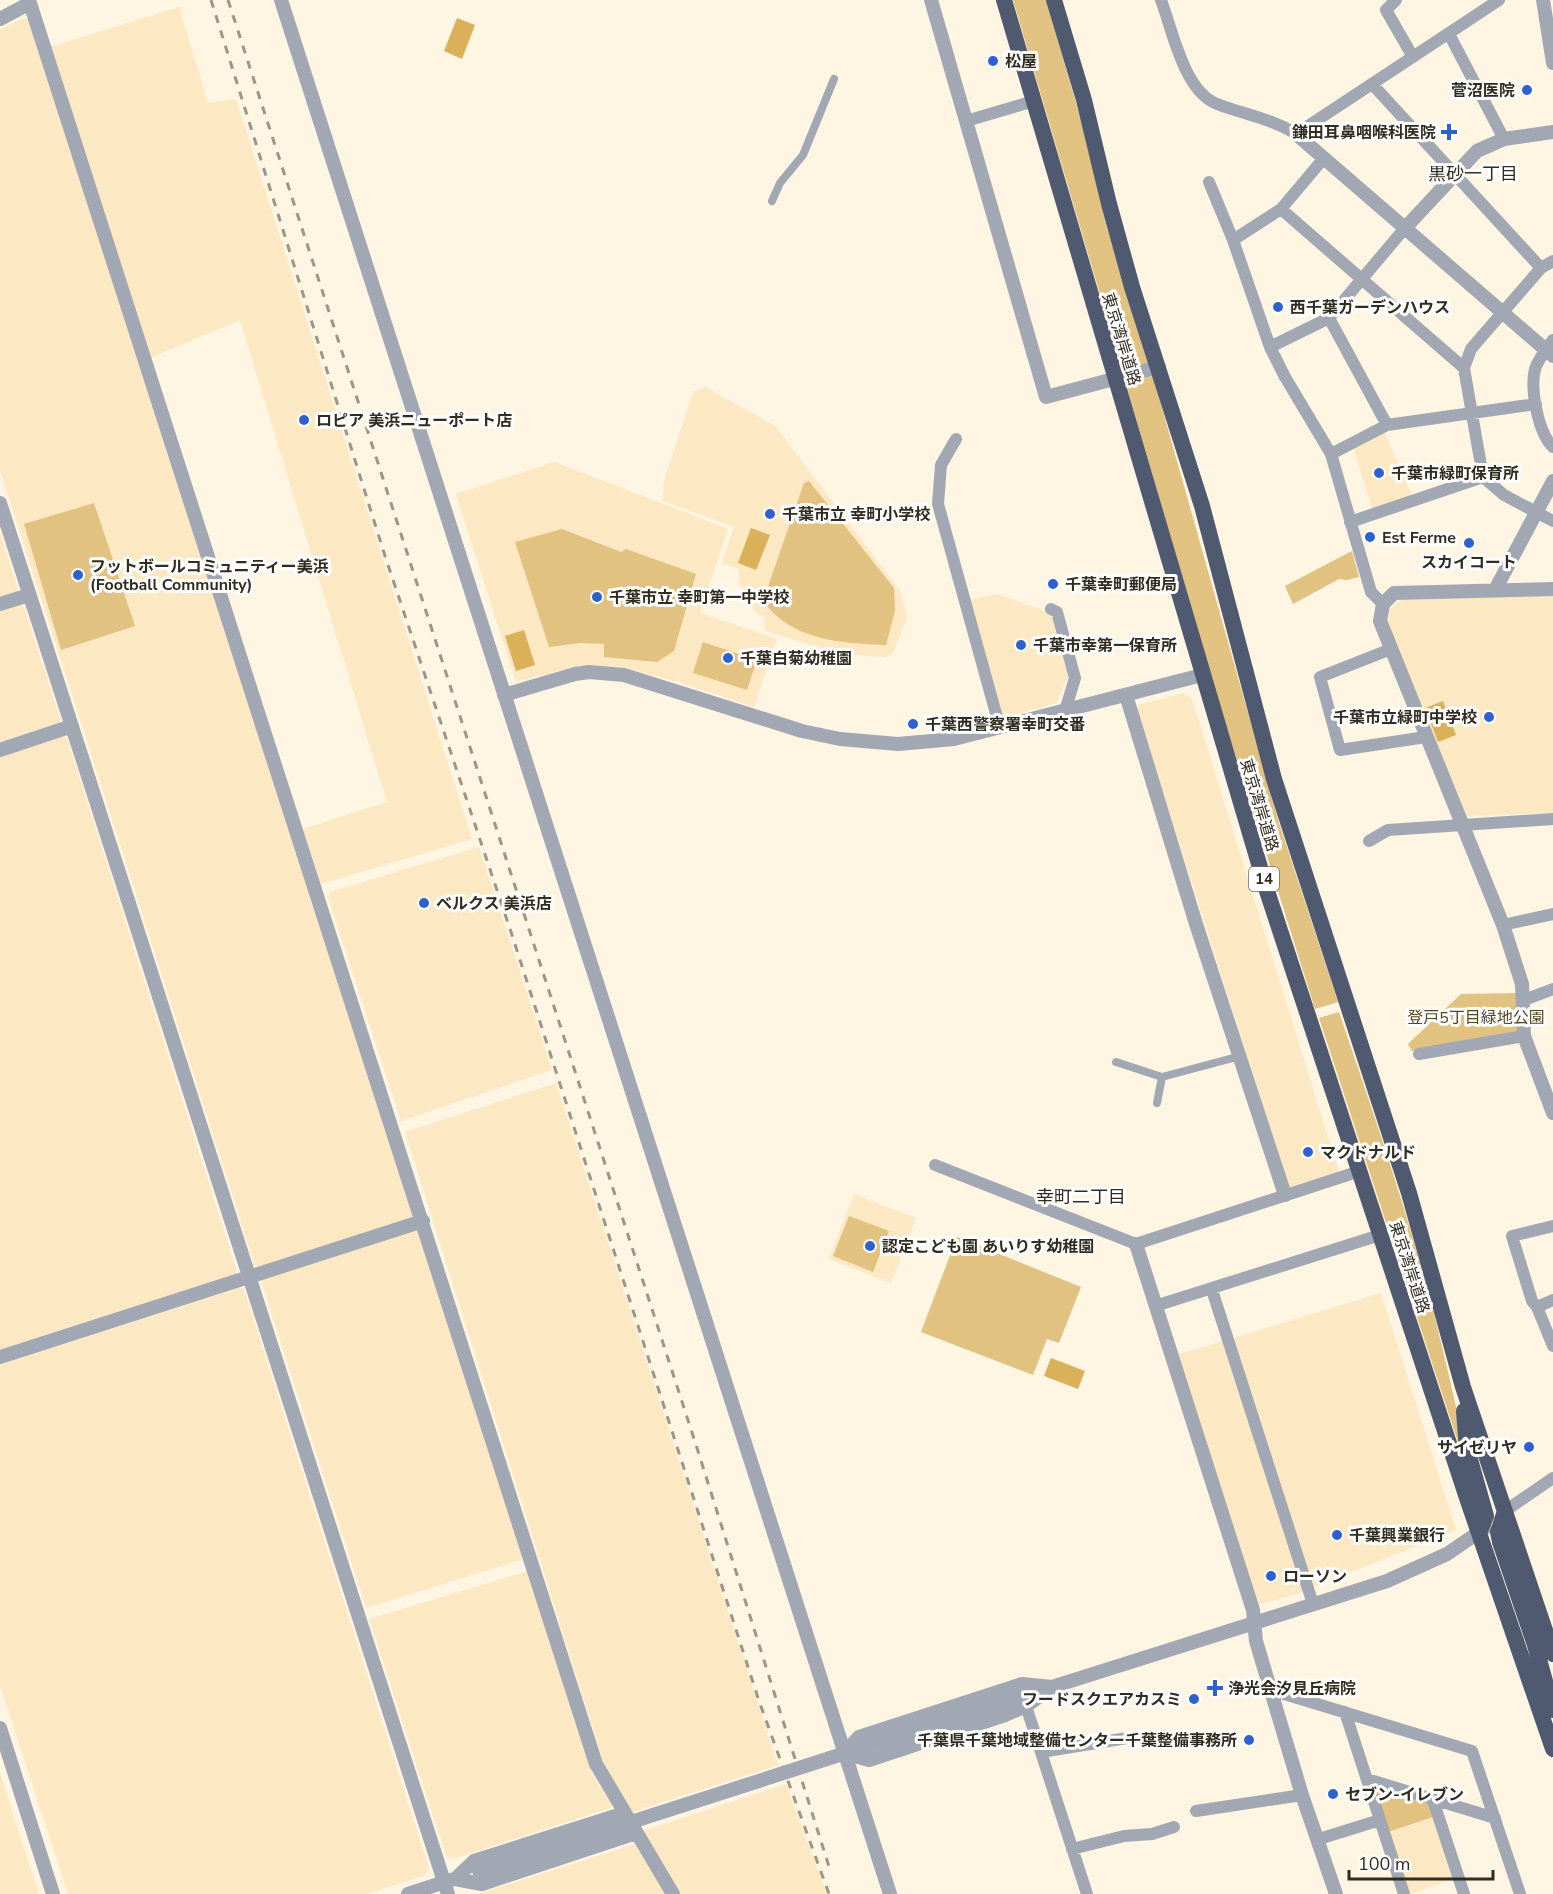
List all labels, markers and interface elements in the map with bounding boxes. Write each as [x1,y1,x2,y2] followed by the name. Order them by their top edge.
[1005,51,1037,73] place label: 松屋
[986,54,1000,68] marker: 松屋
[1451,80,1515,102] place label: 菅沼医院
[1520,83,1534,97] marker: 菅沼医院
[1292,122,1436,144] place label: 鎌田耳鼻咽喉科医院
[1440,123,1458,141] marker: 鎌田耳鼻咽喉科医院
[1428,162,1518,186] district label: 黒砂一丁目
[1096,290,1146,388] street label: 東京湾岸道路
[1290,297,1450,319] place label: 西千葉ガーデンハウス
[1271,300,1285,314] marker: 西千葉ガーデンハウス
[316,410,512,432] place label: ロピア 美浜ニューポート店
[297,413,311,427] marker: ロピア 美浜ニューポート店
[1391,463,1519,485] place label: 千葉市緑町保育所
[1372,466,1386,480] marker: 千葉市緑町保育所
[782,504,930,526] place label: 千葉市立 幸町小学校
[763,507,777,521] marker: 千葉市立 幸町小学校
[1382,527,1456,549] place label: Est Ferme
[1363,530,1377,544] marker: Est Ferme
[1462,536,1476,550] marker: スカイコート
[1421,552,1517,574] place label: スカイコート
[90,556,329,596] place label: フットボールコミュニティー美浜 (Football Community)
[71,568,85,582] marker: フットボールコミュニティー美浜 (Football Community)
[1065,574,1177,596] place label: 千葉幸町郵便局
[1046,577,1060,591] marker: 千葉幸町郵便局
[609,587,789,609] place label: 千葉市立 幸町第一中学校
[590,590,604,604] marker: 千葉市立 幸町第一中学校
[1033,635,1177,657] place label: 千葉市幸第一保育所
[1014,638,1028,652] marker: 千葉市幸第一保育所
[740,648,852,670] place label: 千葉白菊幼稚園
[721,651,735,665] marker: 千葉白菊幼稚園
[1333,707,1477,729] place label: 千葉市立緑町中学校
[1482,710,1496,724] marker: 千葉市立緑町中学校
[925,714,1085,736] place label: 千葉西警察署幸町交番
[906,717,920,731] marker: 千葉西警察署幸町交番
[1234,756,1284,854] street label: 東京湾岸道路
[1249,867,1279,891] road number: 14
[436,893,552,915] place label: ベルクス 美浜店
[417,896,431,910] marker: ベルクス 美浜店
[1407,1007,1545,1029] park label: 登戸5丁目緑地公園
[1320,1142,1416,1164] place label: マクドナルド
[1301,1145,1315,1159] marker: マクドナルド
[1036,1185,1126,1209] district label: 幸町二丁目
[1384,1218,1434,1316] street label: 東京湾岸道路
[882,1236,1094,1258] place label: 認定こども園 あいりす幼稚園
[863,1239,877,1253] marker: 認定こども園 あいりす幼稚園
[1437,1437,1517,1459] place label: サイゼリヤ
[1522,1440,1536,1454] marker: サイゼリヤ
[1349,1525,1445,1547] place label: 千葉興業銀行
[1330,1528,1344,1542] marker: 千葉興業銀行
[1283,1566,1347,1588] place label: ローソン
[1264,1569,1278,1583] marker: ローソン
[1228,1678,1356,1700] place label: 浄光会汐見丘病院
[1206,1679,1224,1697] marker: 浄光会汐見丘病院
[1022,1689,1182,1711] place label: フードスクエアカスミ
[1187,1692,1201,1706] marker: フードスクエアカスミ
[917,1730,1237,1752] place label: 千葉県千葉地域整備センター千葉整備事務所
[1242,1733,1256,1747] marker: 千葉県千葉地域整備センター千葉整備事務所
[1345,1784,1464,1806] place label: セブン-イレブン
[1326,1787,1340,1801] marker: セブン-イレブン
[1349,1843,1493,1881] scale bar
[1358,1852,1410,1876] text: 100 m

